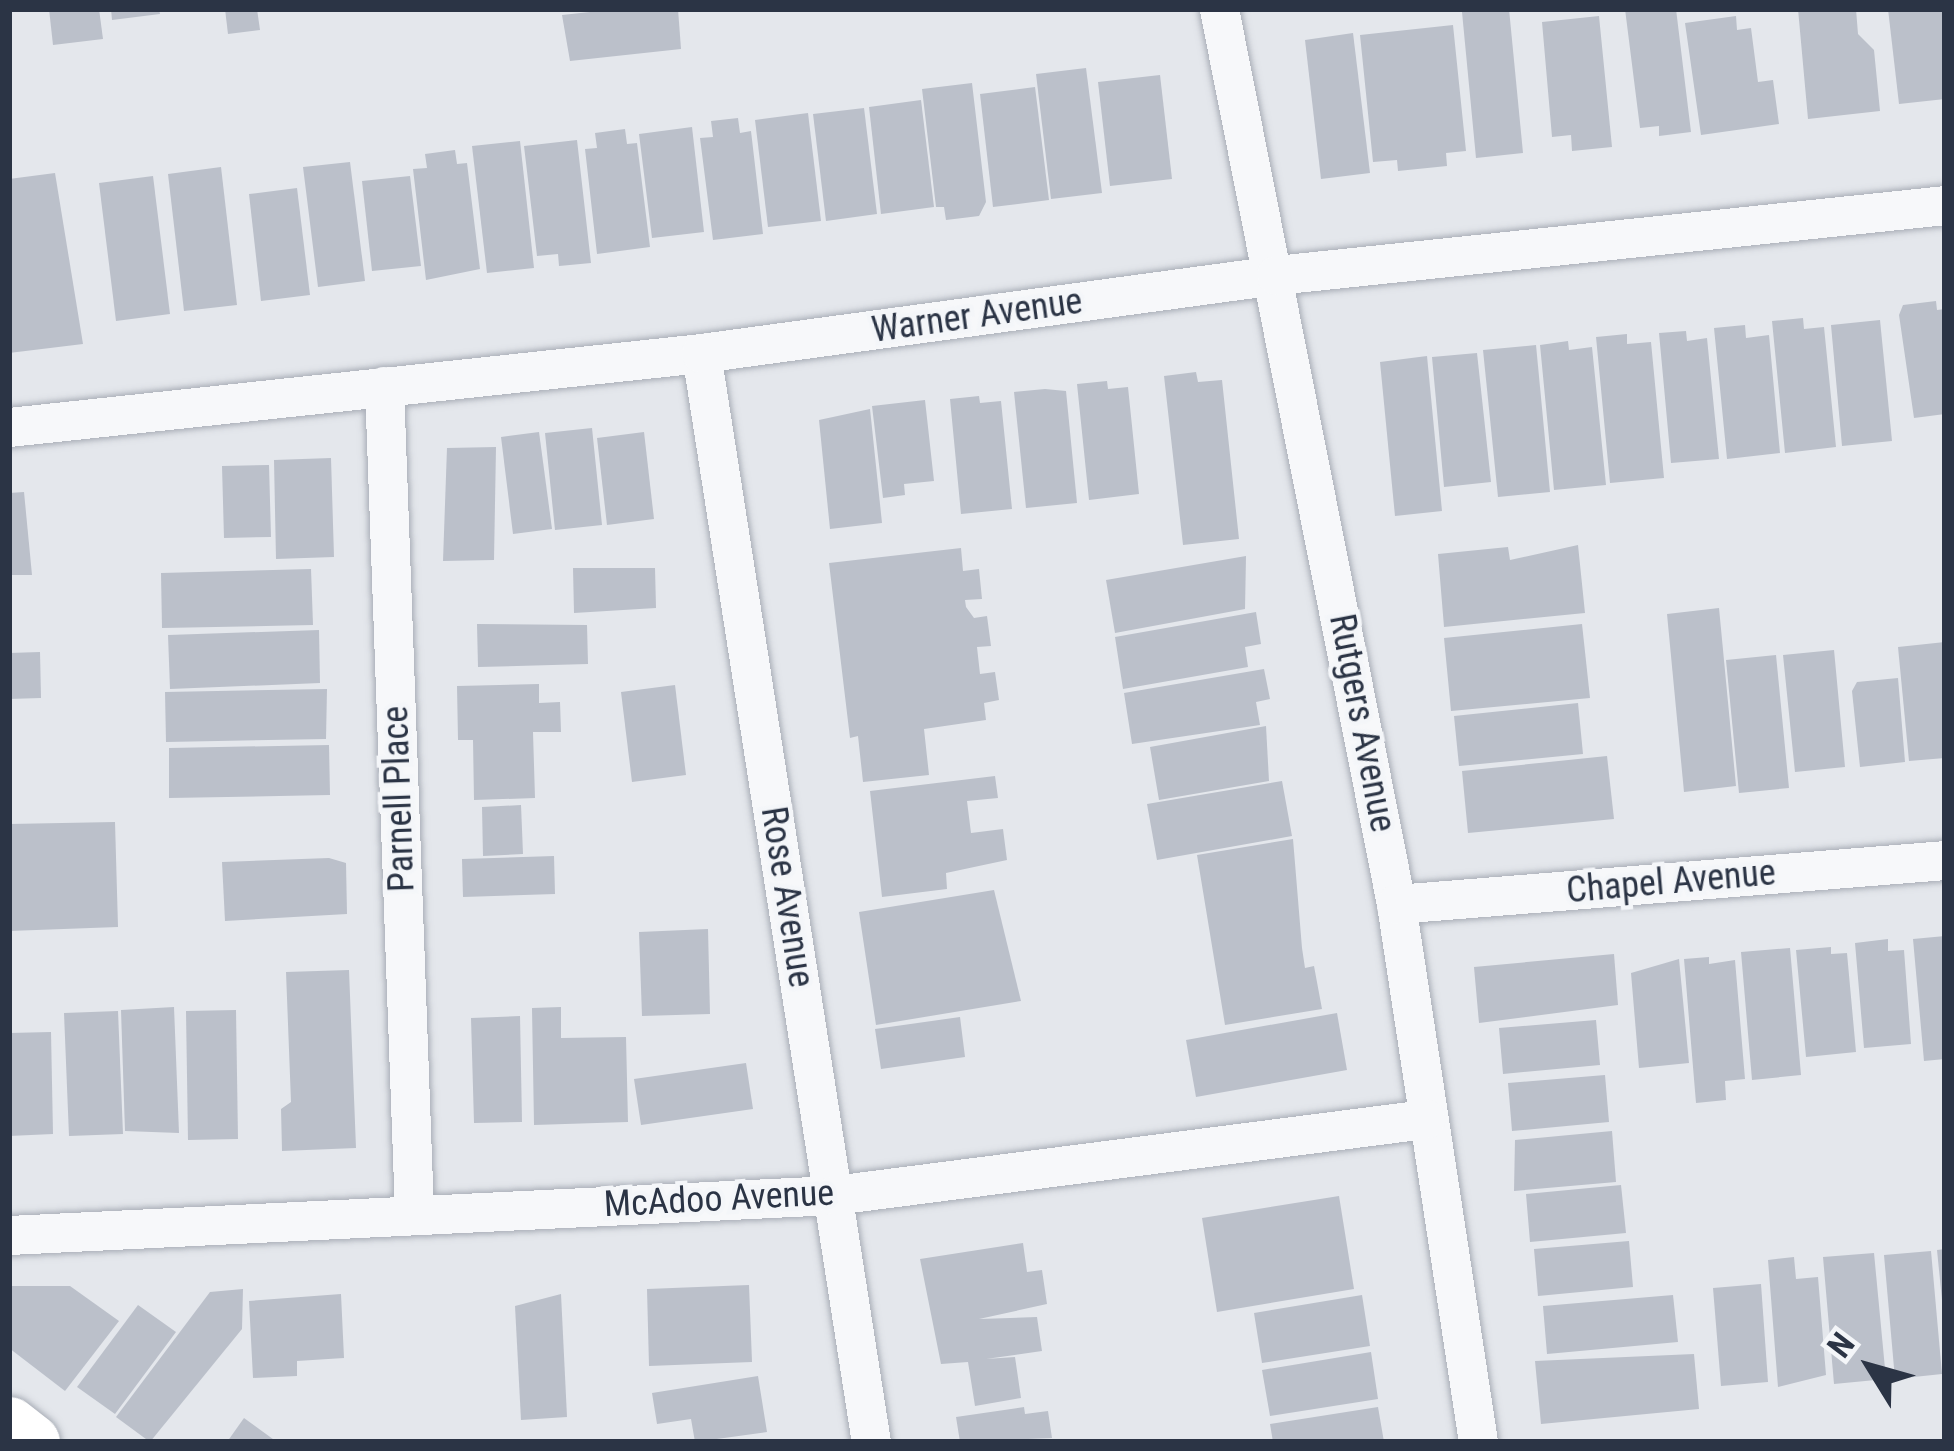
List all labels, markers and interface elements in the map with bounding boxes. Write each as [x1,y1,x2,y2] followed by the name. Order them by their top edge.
[869,280,1085,352] street label: Warner Avenue
[1320,610,1404,836] street label: Rutgers Avenue
[374,705,424,893] street label: Parnell Place
[751,804,823,990] street label: Rose Avenue
[1565,851,1777,913] street label: Chapel Avenue
[603,1171,835,1227] street label: McAdoo Avenue
[1810,1307,1930,1427] north arrow
[1819,1325,1863,1365] text: N

